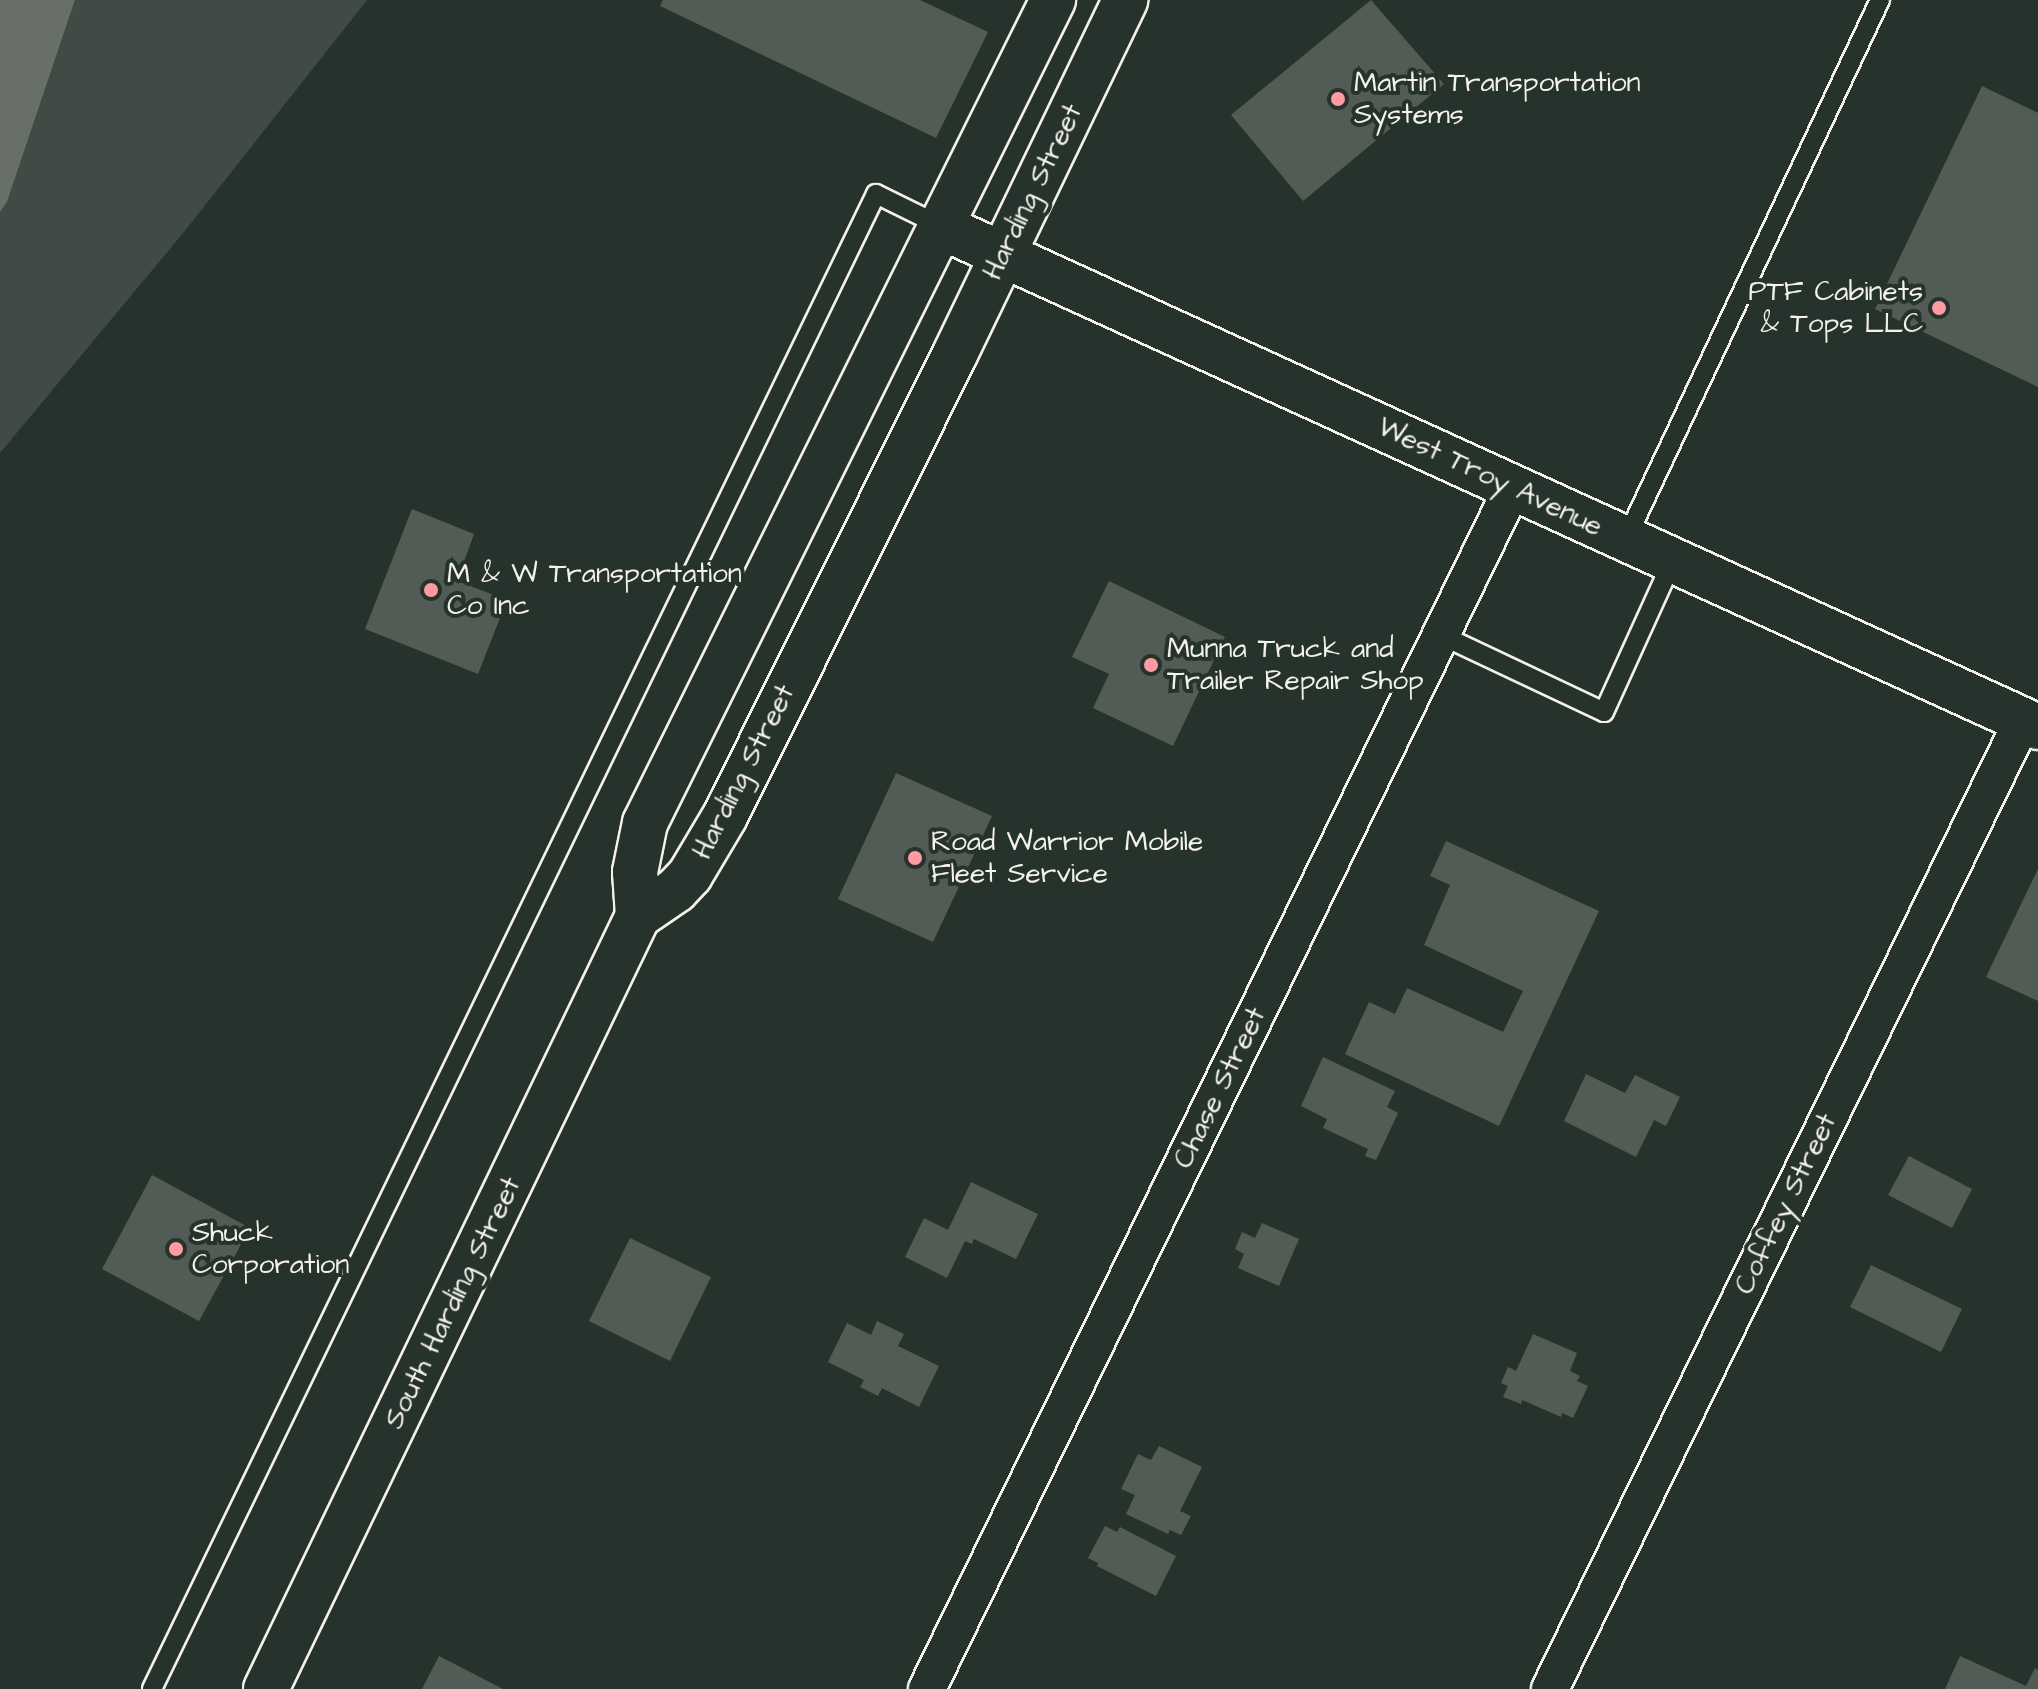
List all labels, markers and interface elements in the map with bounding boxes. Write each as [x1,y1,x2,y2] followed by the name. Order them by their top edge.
[1354,66,1640,132] place label: Martin Transportation Systems
[1329,90,1347,108] marker: Martin Transportation Systems
[976,99,1090,285] street label: Harding Street
[1749,275,1923,341] place label: PTF Cabinets & Tops LLC
[1930,299,1948,317] marker: PTF Cabinets & Tops LLC
[1372,410,1608,544] street label: West Troy Avenue
[447,557,742,623] place label: M & W Transportation Co Inc
[422,581,440,599] marker: M & W Transportation Co Inc
[1167,632,1424,698] place label: Munna Truck and Trailer Repair Shop
[1142,656,1160,674] marker: Munna Truck and Trailer Repair Shop
[686,679,802,865] street label: Harding Street
[931,825,1203,891] place label: Road Warrior Mobile Fleet Service
[906,849,924,867] marker: Road Warrior Mobile Fleet Service
[1167,1002,1273,1174] street label: Chase Street
[1728,1108,1844,1300] street label: Coffey Street
[377,1172,529,1434] street label: South Harding Street
[192,1216,349,1282] place label: Shuck Corporation
[167,1240,185,1258] marker: Shuck Corporation

